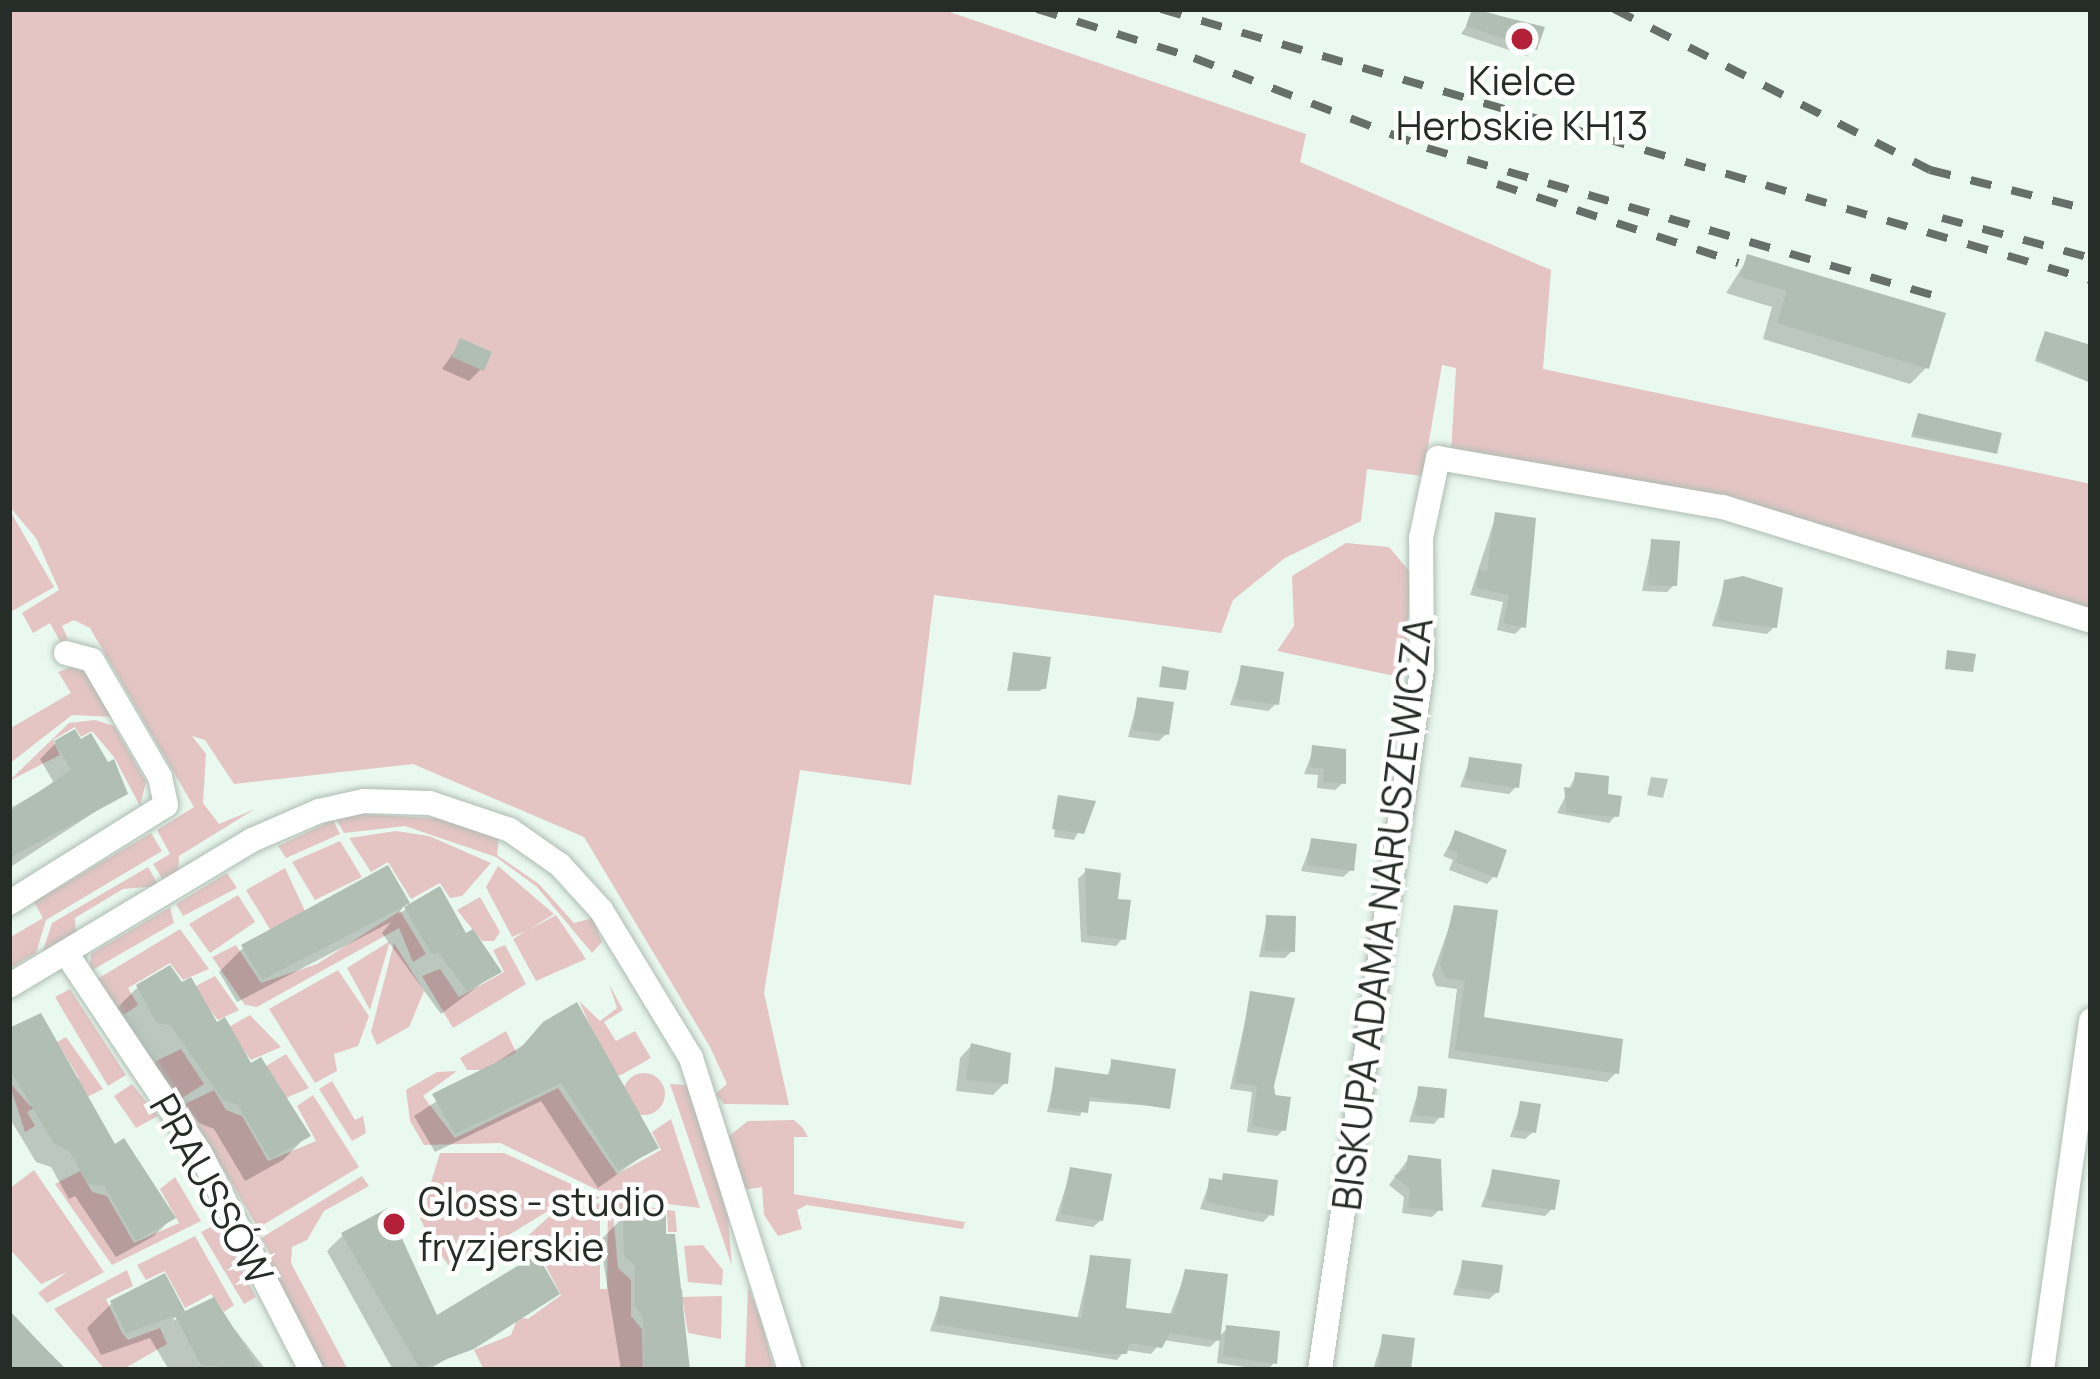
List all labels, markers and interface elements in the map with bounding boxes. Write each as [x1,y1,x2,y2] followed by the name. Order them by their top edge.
[1509,26,1535,52] marker: Kielce Herbskie KH13
[1396,58,1648,149] place label: Kielce Herbskie KH13
[1322,615,1442,1213] street label: BISKUPA ADAMA NARUSZEWICZA
[141,1086,283,1292] street label: PRAUSSÓW
[418,1179,665,1270] place label: Gloss - studio fryzjerskie
[381,1211,407,1237] marker: Gloss - studio fryzjerskie

